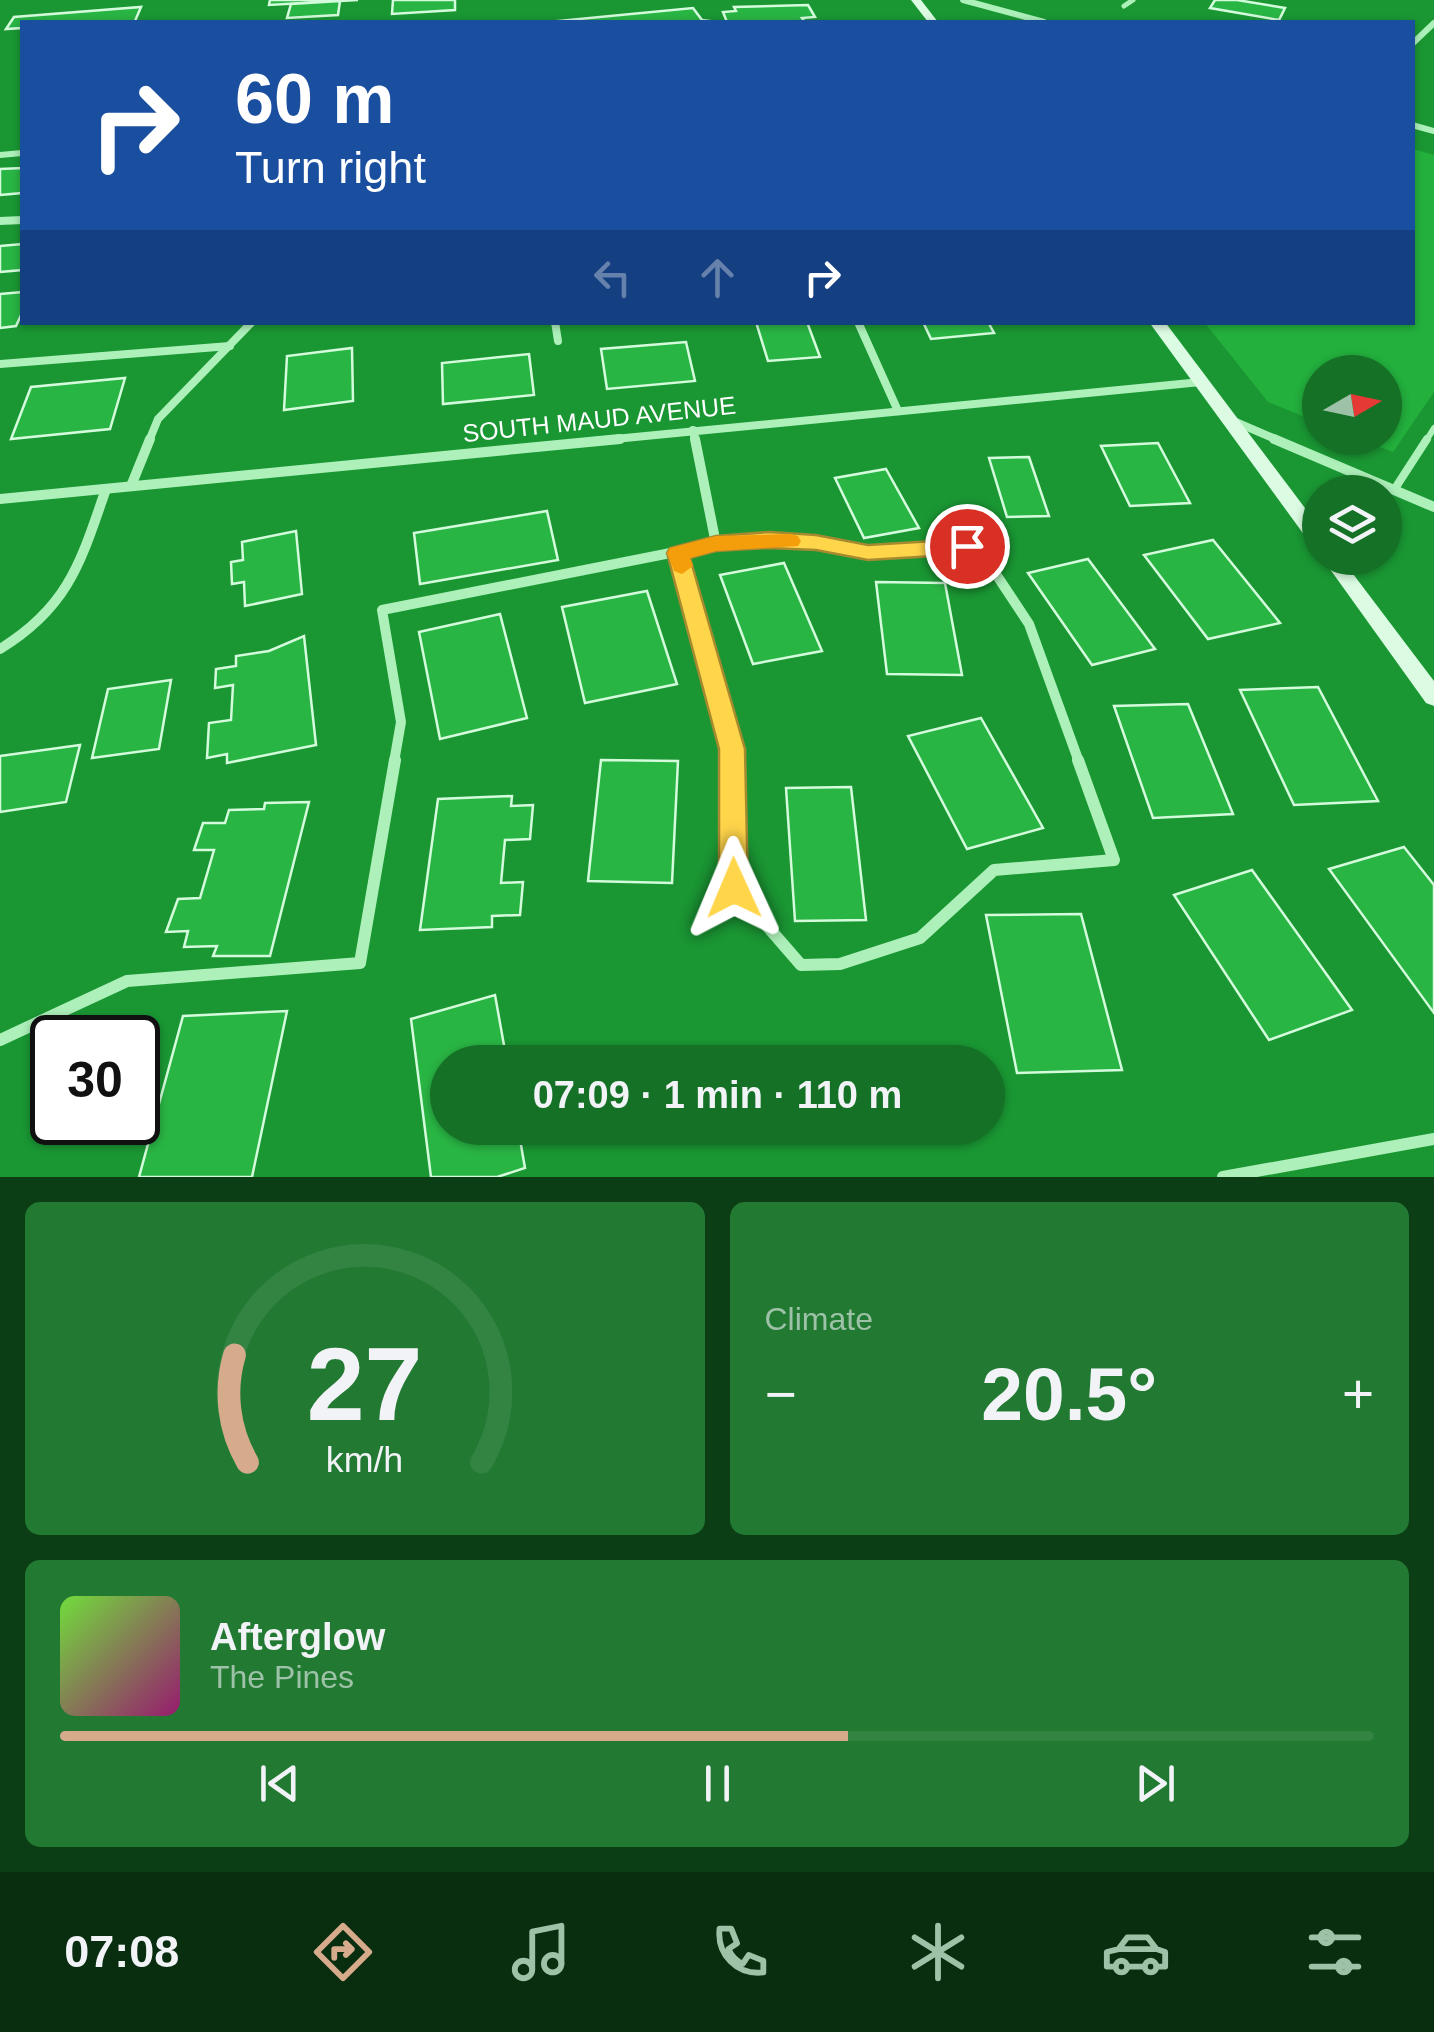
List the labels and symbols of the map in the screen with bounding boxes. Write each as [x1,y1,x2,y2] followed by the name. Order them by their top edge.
[1302,355,1402,455] north arrow
[461,391,737,447] street label: SOUTH MAUD AVENUE
[925,504,1010,589] pin
[682,836,786,940] position arrow
[30,1015,160,1145] speed limit sign: 30

